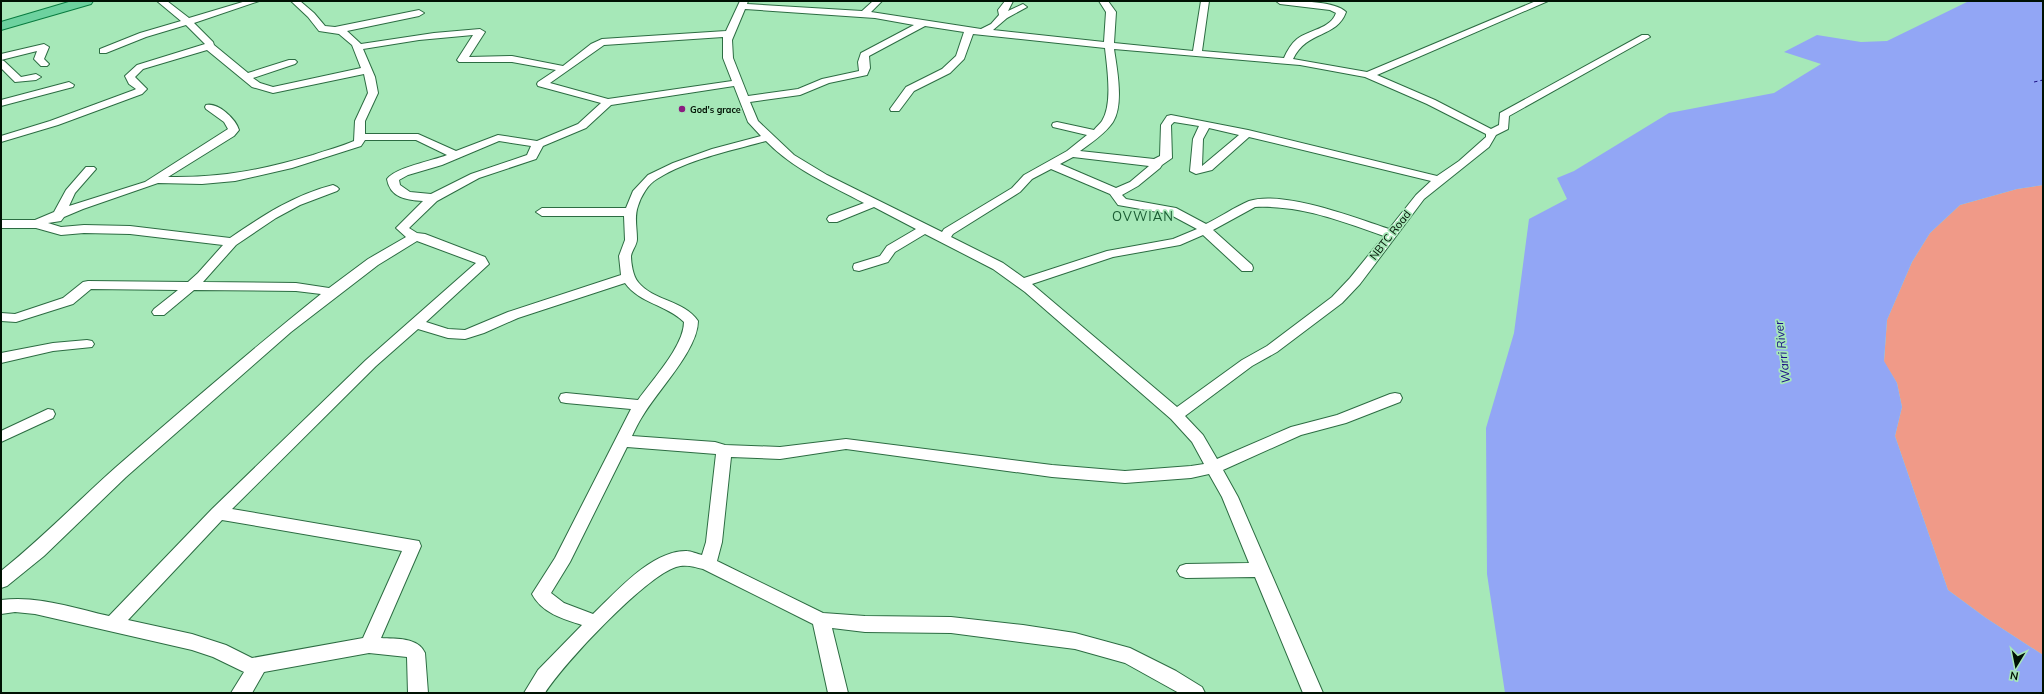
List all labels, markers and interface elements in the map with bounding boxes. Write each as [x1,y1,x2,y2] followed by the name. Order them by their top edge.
[677,104,687,114] marker: God's grace
[690,104,741,115] place label: God's grace
[1366,207,1414,263] street label: NBTC Road
[1112,208,1174,224] district label: OVWIAN
[1771,319,1793,384] water label: Warri River
[1996,646,2036,686] north arrow
[2009,668,2020,683] text: N

